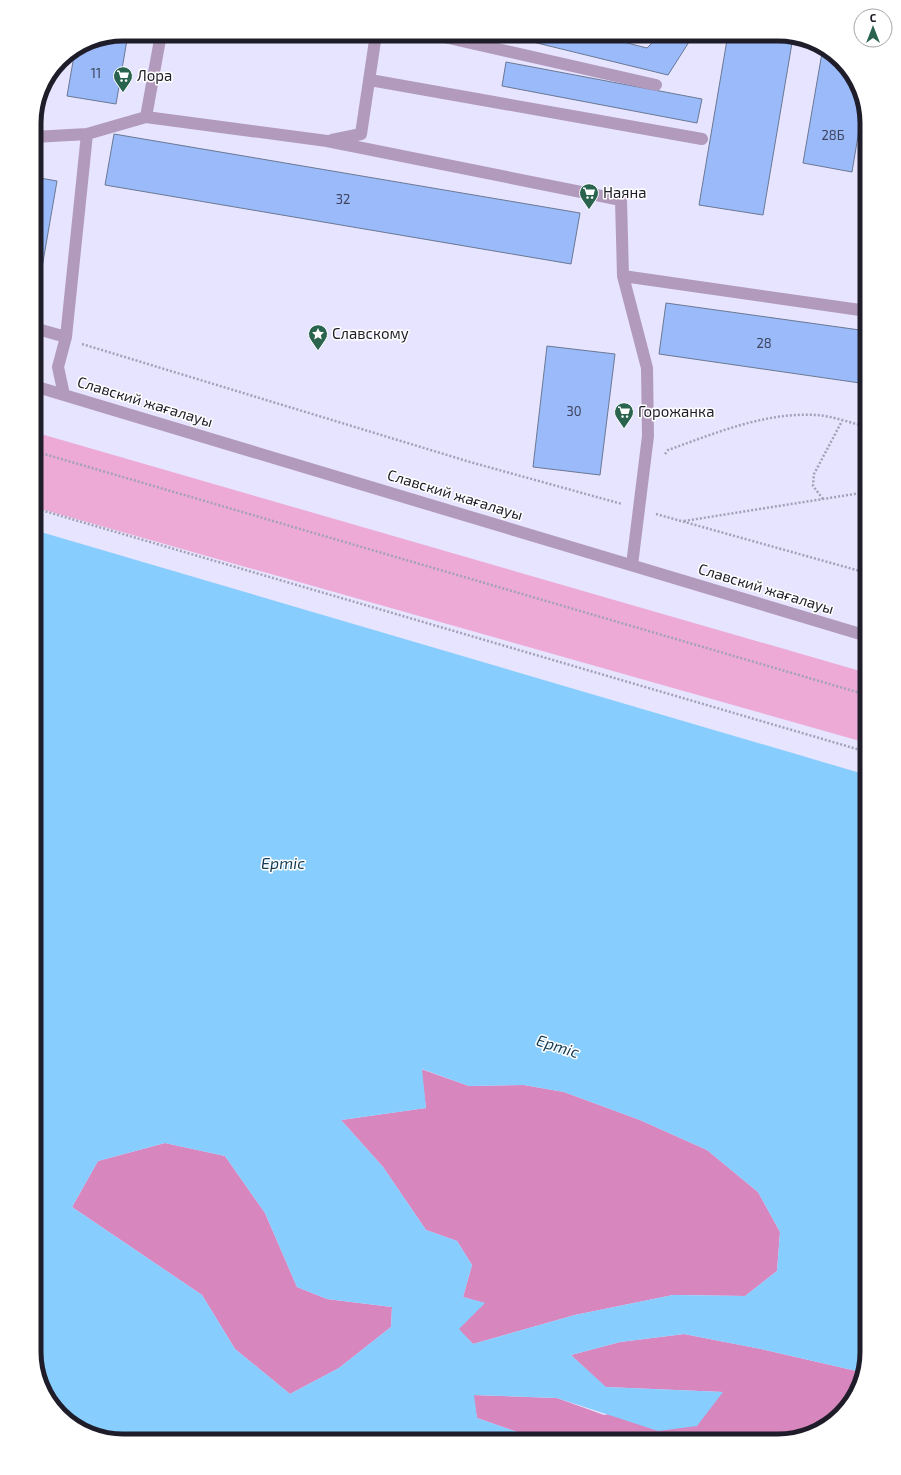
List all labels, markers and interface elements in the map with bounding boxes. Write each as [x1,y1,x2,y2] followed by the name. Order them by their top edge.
[853,8,893,48] north arrow
[870,11,877,24] text: С
[91,65,101,81] house number: 11
[112,65,134,93] supermarket icon: Лора
[137,66,172,84] place label: Лора
[822,127,845,143] house number: 28Б
[578,182,600,210] supermarket icon: Наяна
[603,183,646,201] place label: Наяна
[336,191,350,207] house number: 32
[307,323,329,351] place icon: Славскому
[332,324,409,343] place label: Славскому
[756,335,772,351] house number: 28
[75,372,215,431] street label: Славский жағалауы
[613,401,635,429] supermarket icon: Горожанка
[638,402,714,420] place label: Горожанка
[566,403,582,419] house number: 30
[385,465,525,524] street label: Славский жағалауы
[696,559,836,618] street label: Славский жағалауы
[261,853,305,872] water label: Ертіс
[534,1030,582,1061] water label: Ертіс

